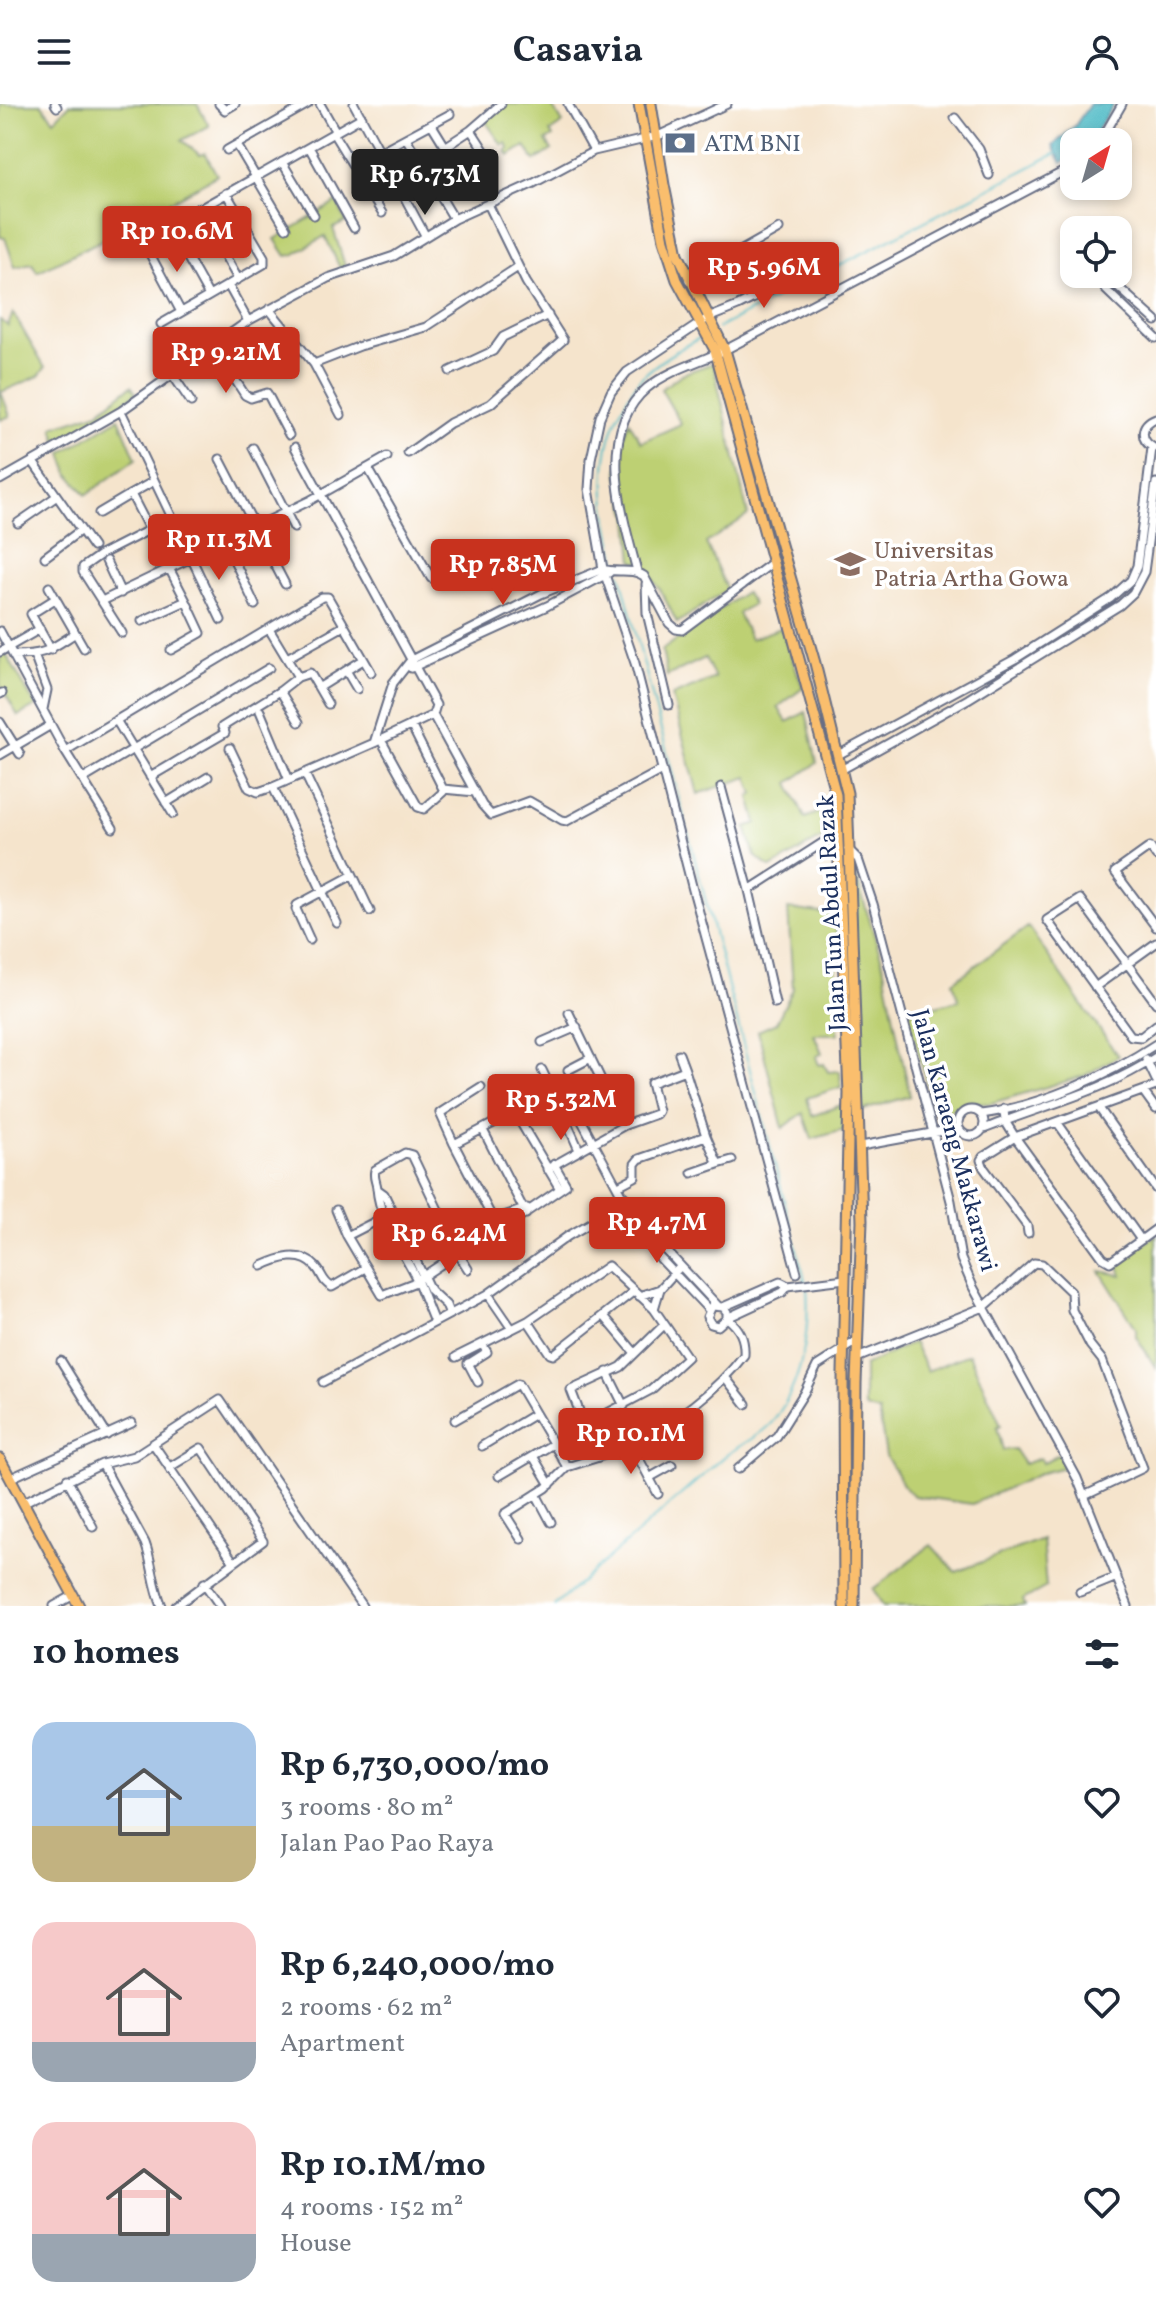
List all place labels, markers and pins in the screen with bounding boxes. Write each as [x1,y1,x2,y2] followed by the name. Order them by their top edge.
[663,126,697,160] bank icon: ATM BNI
[704,128,801,162] place label: ATM BNI
[342,149,508,217] pin: Rp 6.73M
[94,206,260,274] pin: Rp 10.6M
[681,242,847,310] pin: Rp 5.96M
[143,327,309,395] pin: Rp 9.21M
[136,514,302,582] pin: Rp 11.3M
[874,535,1069,597] place label: Universitas Patria Artha Gowa
[420,539,586,607] pin: Rp 7.85M
[833,547,867,581] school or university icon: Universitas Patria Artha Gowa
[478,1074,644,1142] pin: Rp 5.32M
[583,1197,731,1265] pin: Rp 4.7M
[366,1208,532,1276] pin: Rp 6.24M
[548,1408,714,1476] pin: Rp 10.1M

